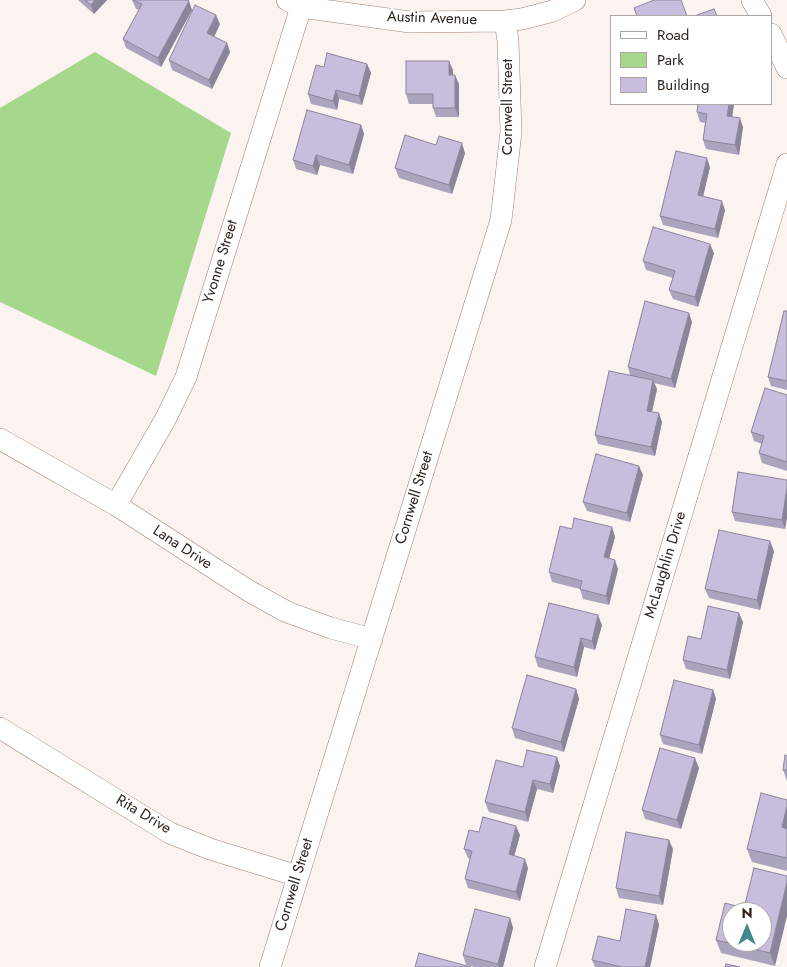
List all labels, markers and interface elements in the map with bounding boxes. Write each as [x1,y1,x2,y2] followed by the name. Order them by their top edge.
[387,8,477,30] street label: Austin Avenue
[610,15,772,105] legend
[657,24,689,46] text: Road
[657,49,684,71] text: Park
[499,59,517,155] street label: Cornwell Street
[657,74,709,96] text: Building
[200,218,242,306] street label: Yvonne Street
[392,449,438,547] street label: Cornwell Street
[641,509,691,621] street label: McLaughlin Drive
[149,522,215,574] street label: Lana Drive
[112,792,174,838] street label: Rita Drive
[272,836,318,934] street label: Cornwell Street
[722,902,772,952] north arrow
[741,903,753,923] text: N

